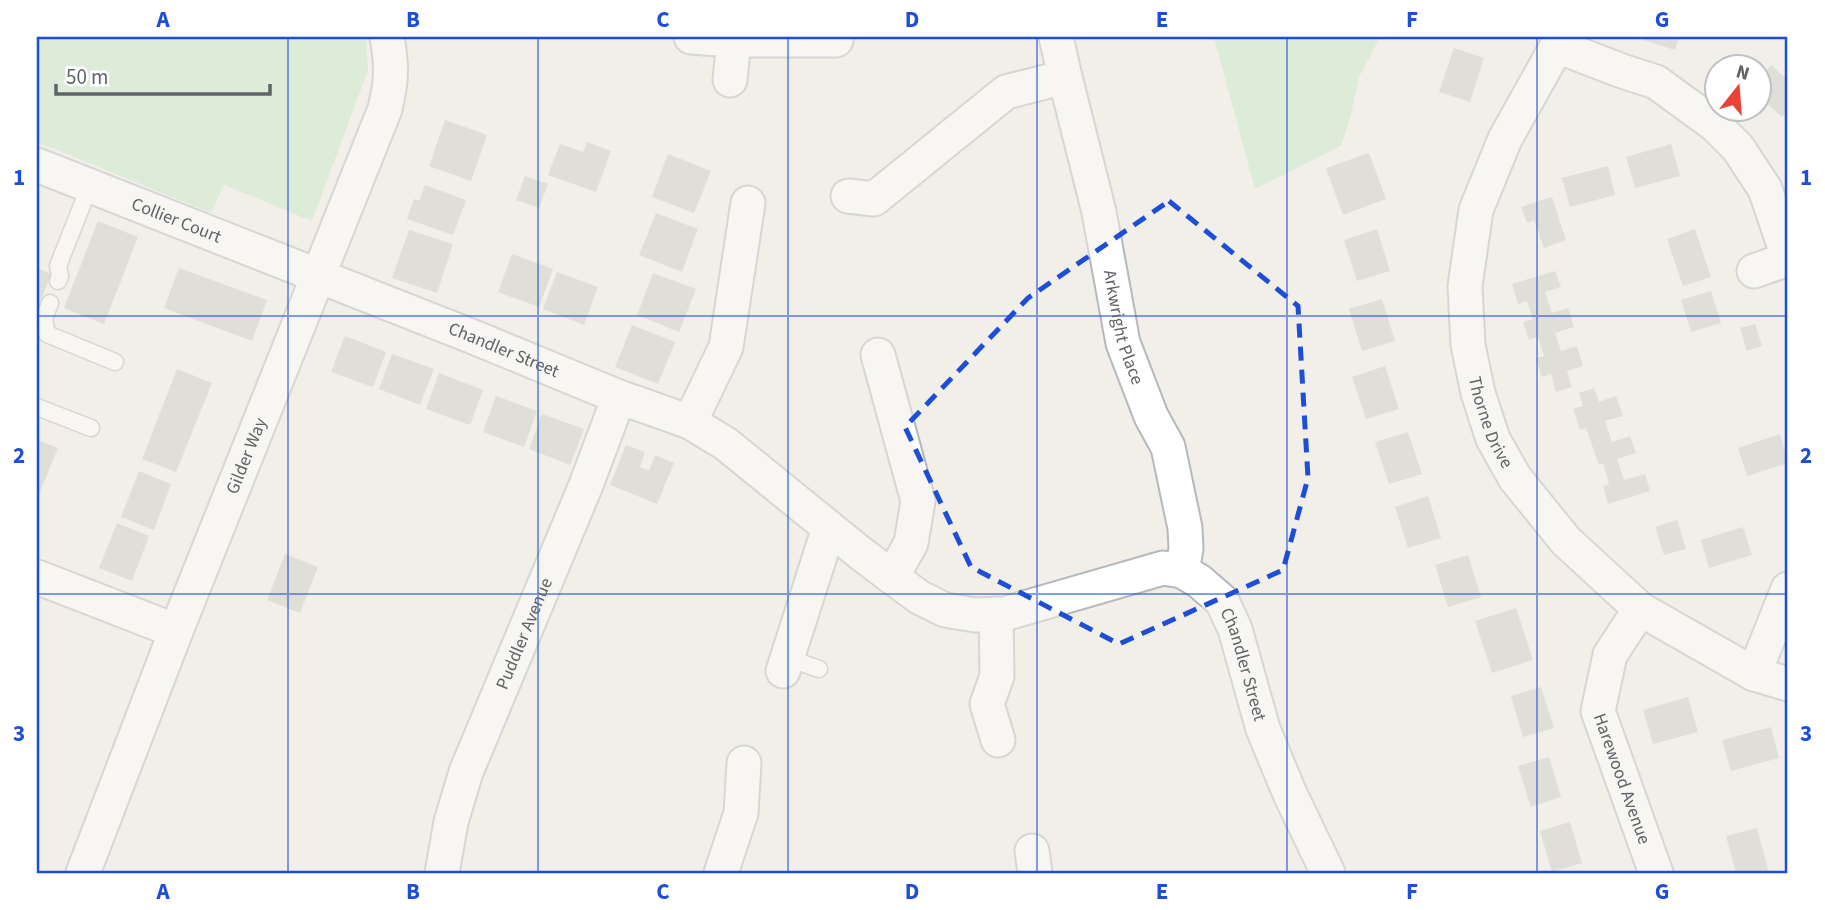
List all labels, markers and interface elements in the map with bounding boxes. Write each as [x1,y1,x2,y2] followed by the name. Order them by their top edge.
[155,3,170,36] text: A
[406,3,420,36] text: B
[656,3,670,36] text: C
[905,3,919,36] text: D
[1156,3,1168,36] text: E
[1406,3,1418,36] text: F
[1655,3,1669,36] text: G
[56,52,270,96] scale bar
[1702,52,1772,122] north arrow
[1733,58,1753,88] text: N
[66,62,108,92] text: 50 m
[13,161,25,194] text: 1
[1800,161,1812,194] text: 1
[128,191,225,249] street label: Collier Court
[1097,268,1150,388] street label: Arkwright Place
[445,316,563,384] street label: Chandler Street
[1462,374,1519,473] street label: Thorne Drive
[220,414,273,498] street label: Gilder Way
[13,439,25,472] text: 2
[1800,439,1812,472] text: 2
[490,574,559,693] street label: Puddler Avenue
[1214,604,1272,724] street label: Chandler Street
[1587,710,1657,848] street label: Harewood Avenue
[13,717,25,750] text: 3
[1800,717,1812,750] text: 3
[155,875,170,908] text: A
[406,875,420,908] text: B
[656,875,670,908] text: C
[905,875,919,908] text: D
[1156,875,1168,908] text: E
[1406,875,1418,908] text: F
[1655,875,1669,908] text: G

